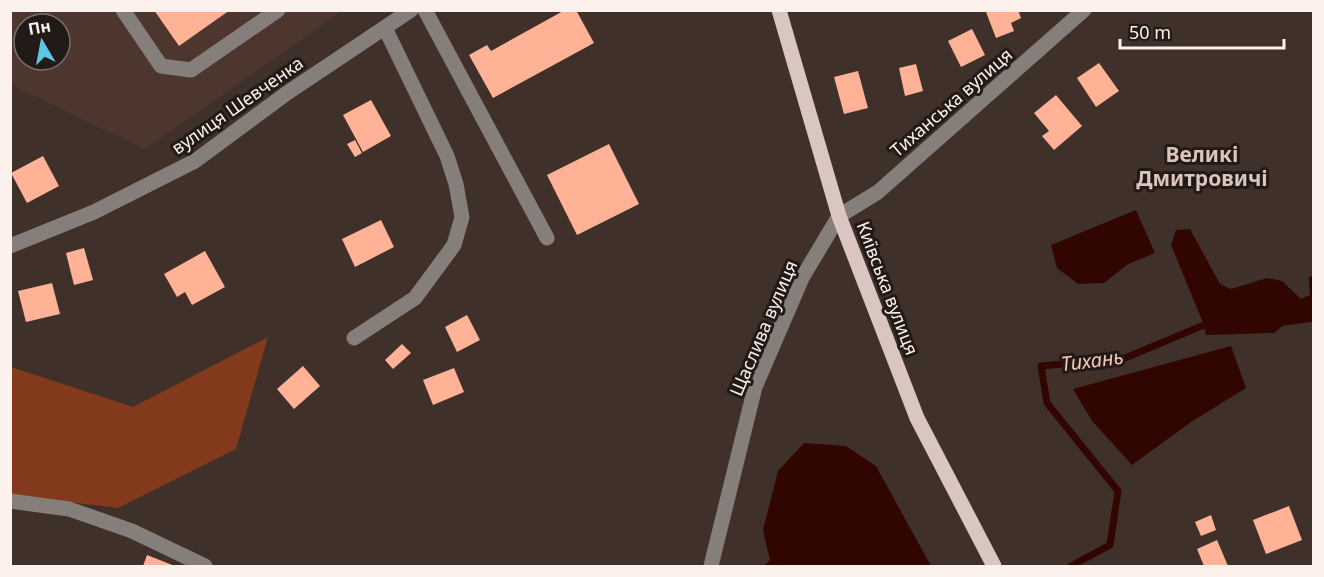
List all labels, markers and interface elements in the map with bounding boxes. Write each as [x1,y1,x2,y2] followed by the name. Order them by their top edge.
[12,12,72,72] north arrow
[1120,12,1284,50] scale bar
[26,14,52,40] text: Пн
[1129,20,1171,44] text: 50 m
[885,42,1017,162] street label: Тиханська вулиця
[166,51,308,159] street label: вулиця Шевченка
[1136,140,1268,192] district label: Великі Дмитровичі
[851,218,925,358] street label: Київська вулиця
[724,256,802,400] street label: Щаслива вулиця
[1059,343,1125,377] water label: Тихань

